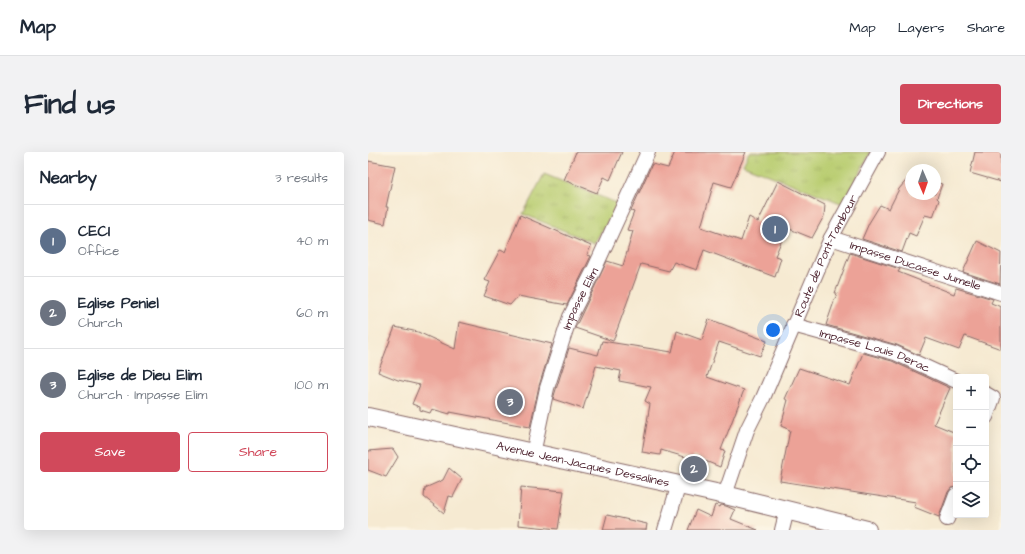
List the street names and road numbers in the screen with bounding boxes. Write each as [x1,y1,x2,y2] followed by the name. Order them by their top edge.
[790,191,862,319] street label: Route de Pont-Tambour
[848,236,984,295] street label: Impasse Ducasse Jumelle
[558,264,603,332] street label: Impasse Elim
[818,324,934,377] street label: Impasse Louis Derac
[495,437,671,491] street label: Avenue Jean-Jacques Dessalines

